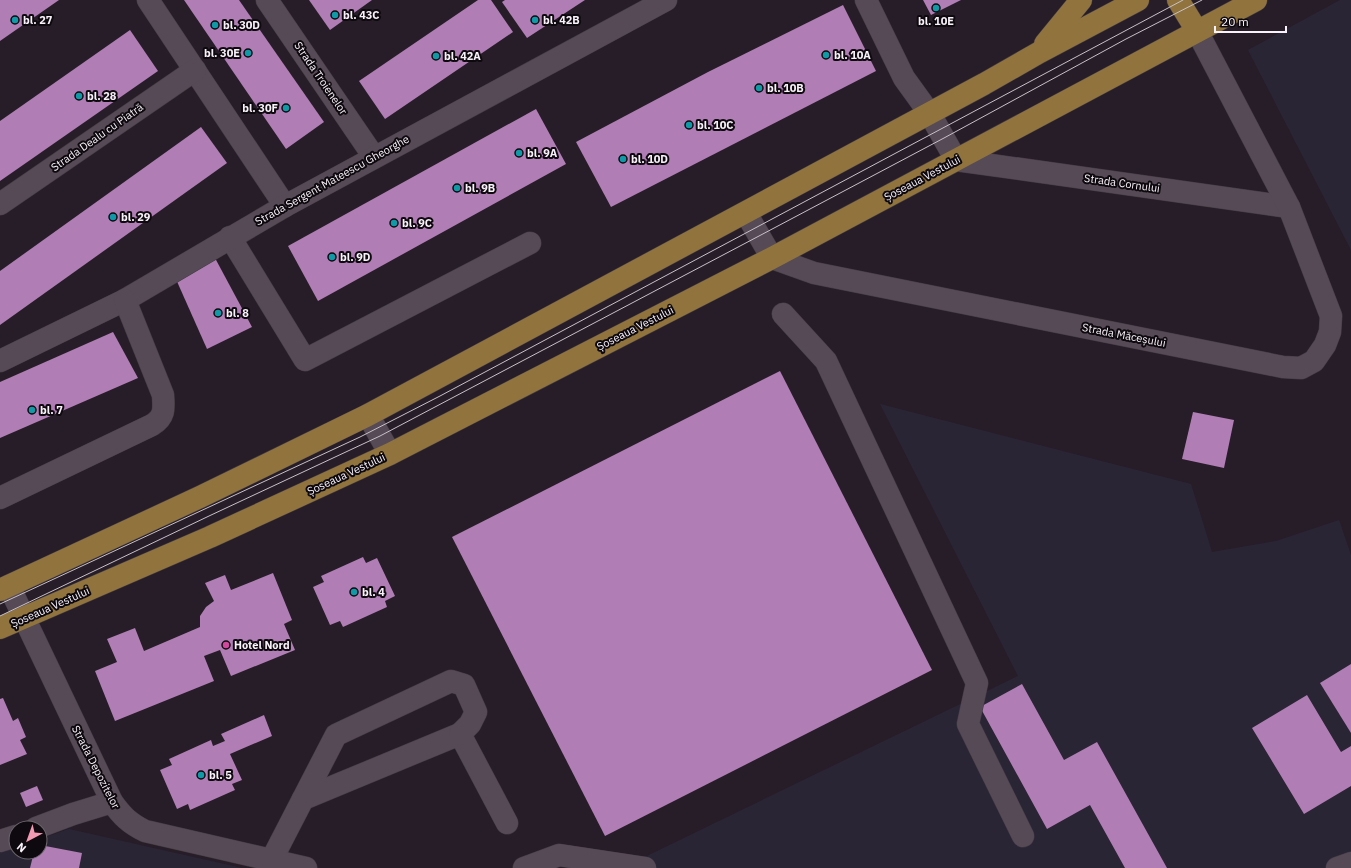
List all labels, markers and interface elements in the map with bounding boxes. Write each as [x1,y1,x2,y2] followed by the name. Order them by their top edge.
[931,3,941,13] marker: bl. 10E
[343,8,380,22] place label: bl. 43C
[1215,8,1286,34] scale bar
[330,10,340,20] marker: bl. 43C
[23,13,53,27] place label: bl. 27
[543,13,580,27] place label: bl. 42B
[918,14,954,28] place label: bl. 10E
[1221,14,1249,29] text: 20 m
[10,15,20,25] marker: bl. 27
[530,15,540,25] marker: bl. 42B
[223,18,260,32] place label: bl. 30D
[210,20,220,30] marker: bl. 30D
[291,39,351,117] street label: Strada Troienelor
[204,46,240,60] place label: bl. 30E
[243,48,253,58] marker: bl. 30E
[834,48,871,62] place label: bl. 10A
[444,49,481,63] place label: bl. 42A
[821,50,831,60] marker: bl. 10A
[431,51,441,61] marker: bl. 42A
[767,81,804,95] place label: bl. 10B
[754,83,764,93] marker: bl. 10B
[87,89,117,103] place label: bl. 28
[74,91,84,101] marker: bl. 28
[48,100,146,174] street label: Strada Dealu cu Piatră
[242,101,278,115] place label: bl. 30F
[281,103,291,113] marker: bl. 30F
[697,118,734,132] place label: bl. 10C
[684,120,694,130] marker: bl. 10C
[252,132,412,228] street label: Strada Sergent Mateescu Gheorghe
[527,146,558,160] place label: bl. 9A
[514,148,524,158] marker: bl. 9A
[631,152,668,166] place label: bl. 10D
[881,152,963,204] street label: Șoseaua Vestului
[618,154,628,164] marker: bl. 10D
[1083,171,1161,195] street label: Strada Cornului
[465,181,495,195] place label: bl. 9B
[452,183,462,193] marker: bl. 9B
[121,210,151,224] place label: bl. 29
[108,212,118,222] marker: bl. 29
[402,216,432,230] place label: bl. 9C
[389,218,399,228] marker: bl. 9C
[340,250,371,264] place label: bl. 9D
[327,252,337,262] marker: bl. 9D
[594,303,676,353] street label: Șoseaua Vestului
[226,306,249,320] place label: bl. 8
[213,308,223,318] marker: bl. 8
[1081,320,1167,350] street label: Strada Măceșului
[40,403,63,417] place label: bl. 7
[27,405,37,415] marker: bl. 7
[305,450,387,498] street label: Șoseaua Vestului
[9,583,91,631] street label: Șoseaua Vestului
[362,585,385,599] place label: bl. 4
[349,587,359,597] marker: bl. 4
[234,638,290,652] place label: Hotel Nord
[221,640,231,650] marker: Hotel Nord
[69,723,123,811] street label: Strada Depozitelor
[209,768,232,782] place label: bl. 5
[196,770,206,780] marker: bl. 5
[8,820,48,860] north arrow
[14,840,29,855] text: N

